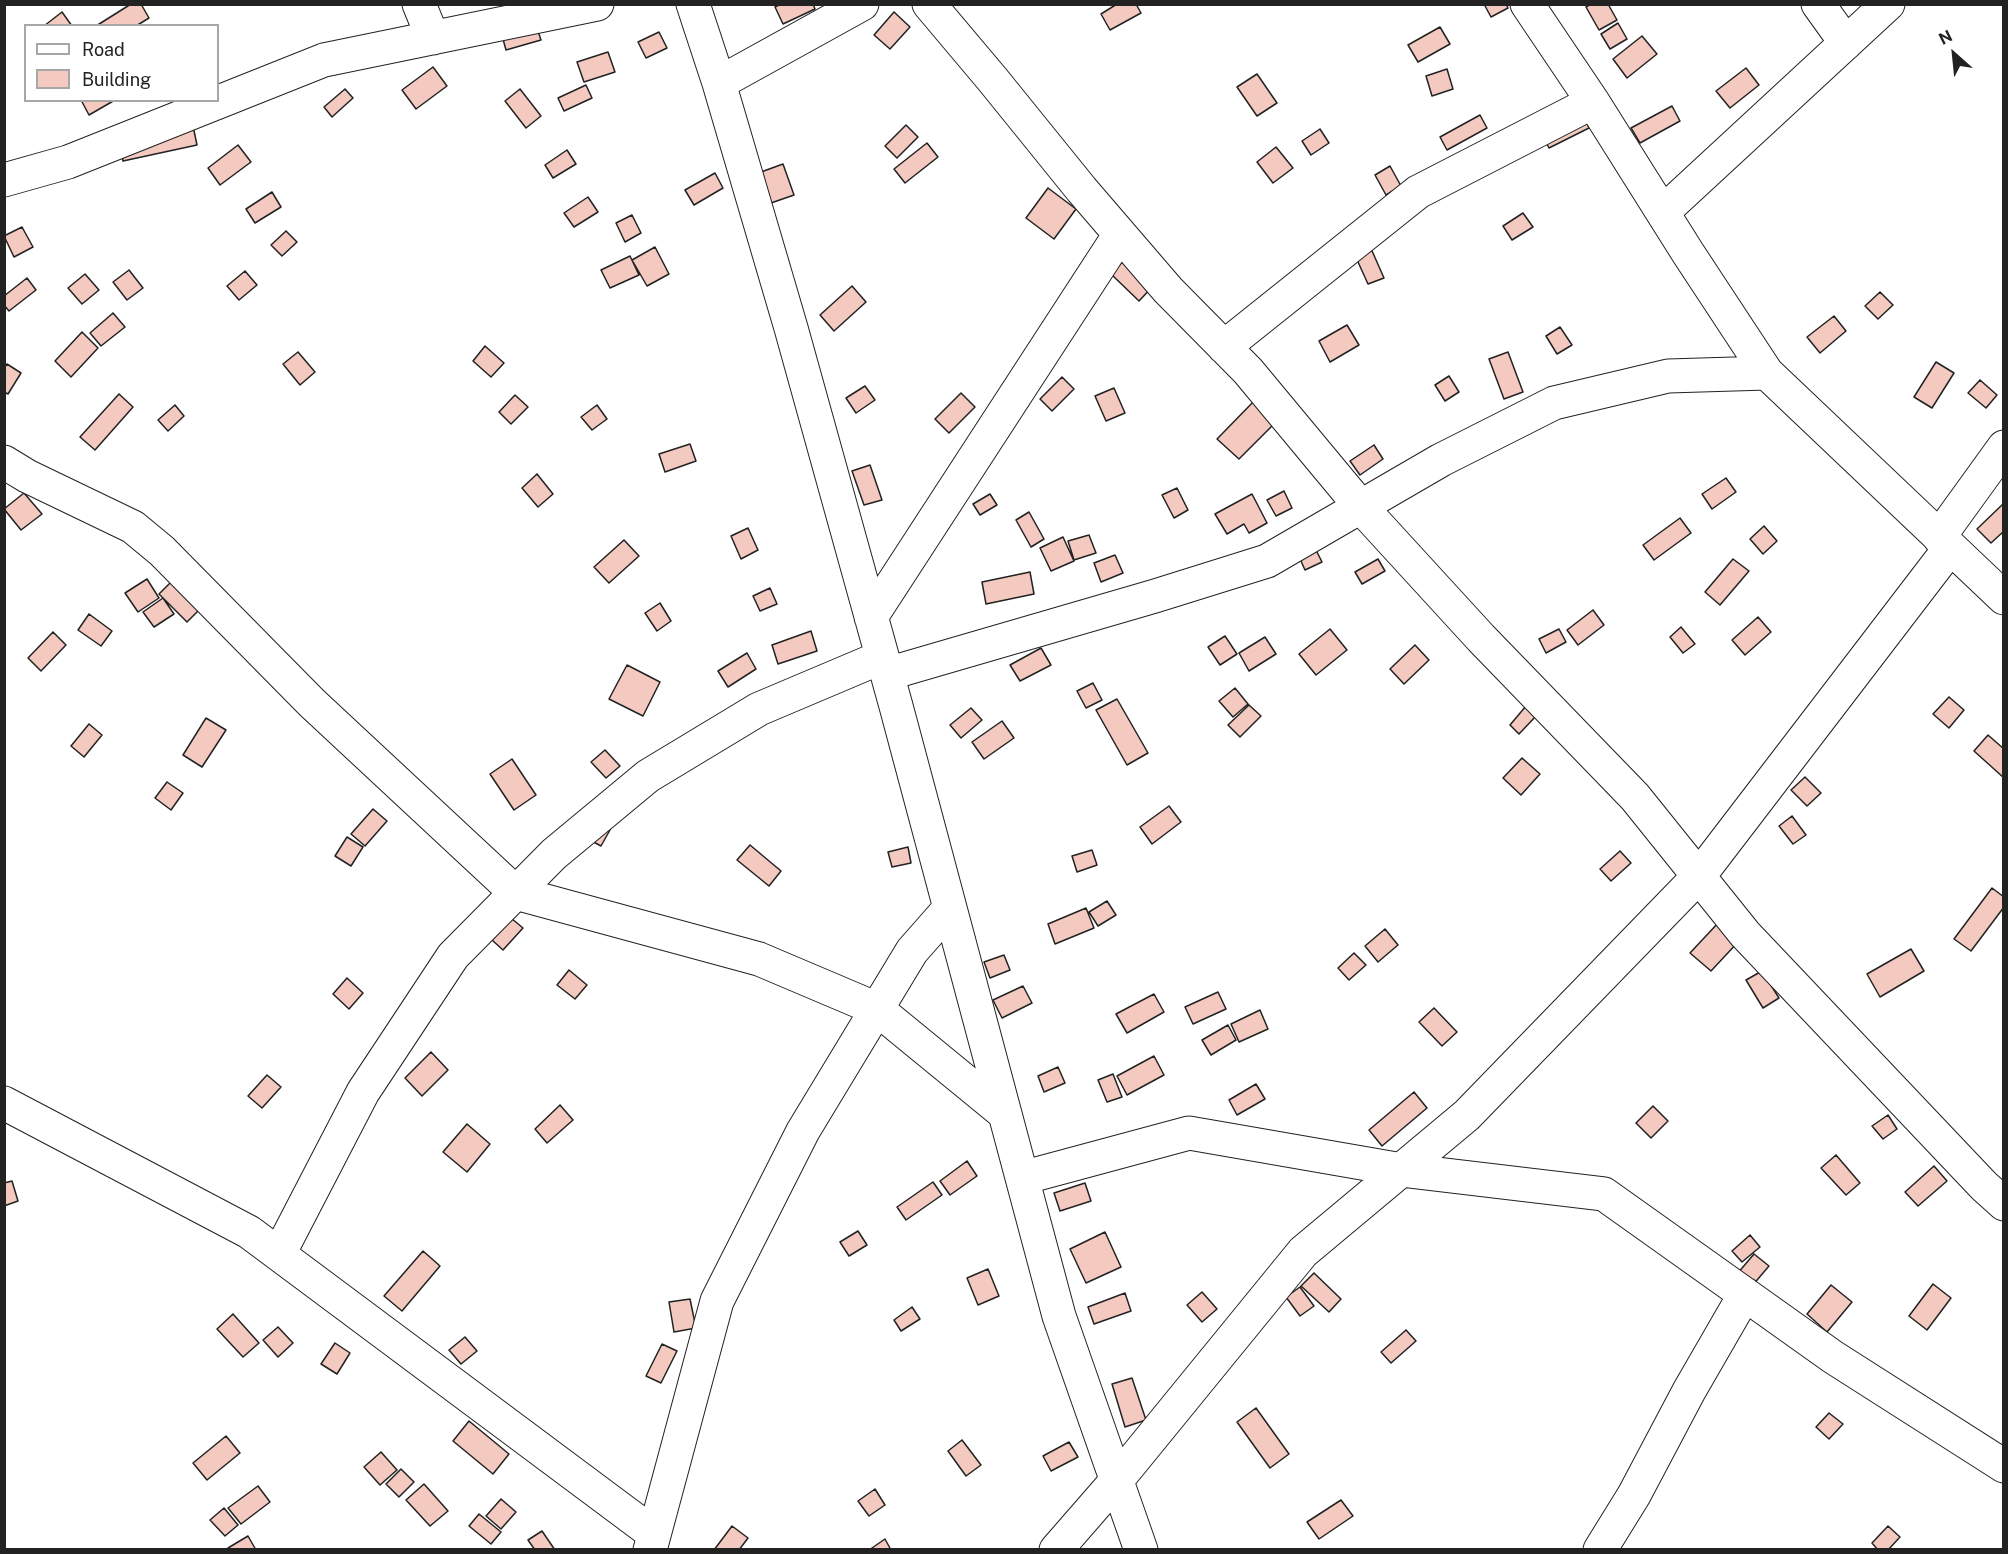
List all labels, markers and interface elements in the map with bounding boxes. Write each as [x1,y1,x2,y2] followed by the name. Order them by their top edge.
[24,24,219,102] legend
[1924,24,1984,84] north arrow
[1936,26,1955,49] text: N
[82,39,125,60] text: Road
[82,69,151,90] text: Building

